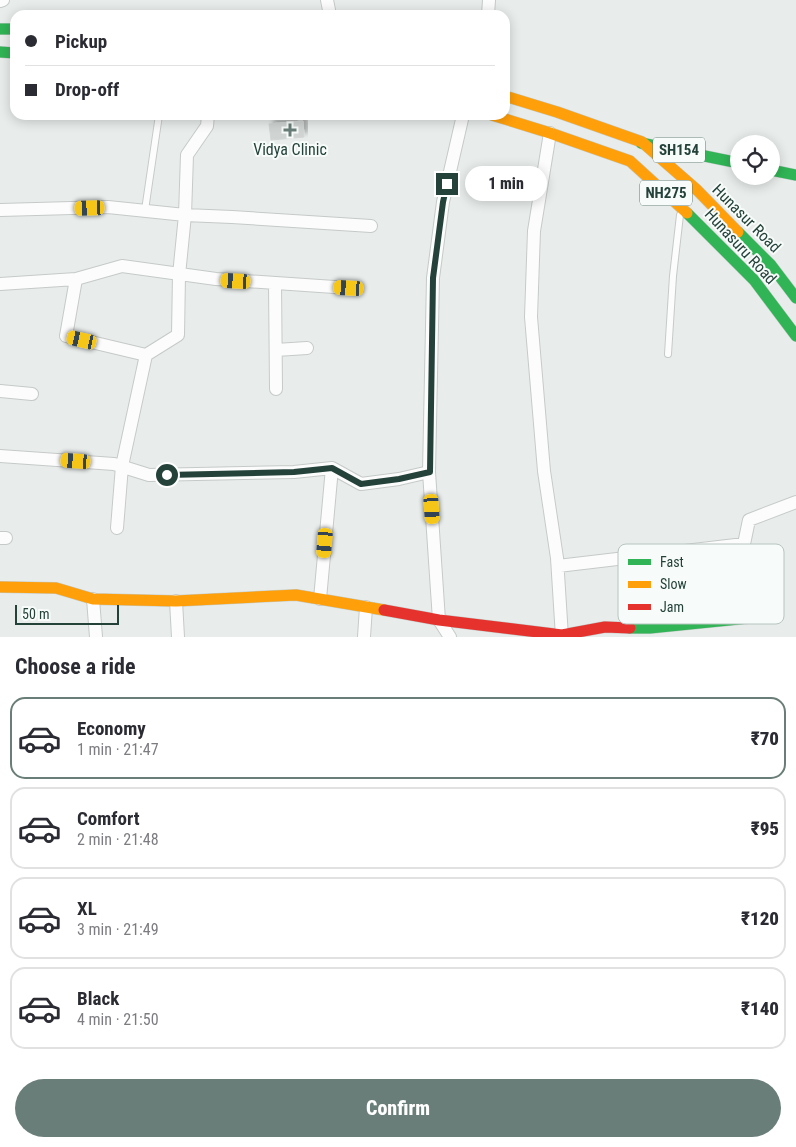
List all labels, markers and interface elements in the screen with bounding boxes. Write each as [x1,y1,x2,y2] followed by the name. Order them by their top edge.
[55,30,107,53] text: Pickup
[55,78,119,101] text: Drop-off
[283,123,297,137] marker: Vidya Clinic
[730,135,780,185] map controls
[730,135,780,185] button: locate
[653,138,705,162] road number: SH154
[253,140,327,159] place label: Vidya Clinic
[464,166,547,202] callout: 1 min
[436,173,458,195] route end
[488,174,524,193] text: 1 min
[640,180,692,206] road number: NH275
[709,180,785,256] street label: Hunasur Road
[74,200,105,216] car
[701,205,780,288] street label: Hunasuru Road
[220,273,251,289] car
[333,280,364,296] car
[65,329,98,351] car
[60,452,91,470] car
[156,464,178,486] route start
[423,494,440,524] car
[316,527,333,559] car
[618,544,784,624] legend
[660,554,684,570] text: Fast
[660,576,687,592] text: Slow
[660,599,684,615] text: Jam
[15,602,119,625] scale bar
[22,606,50,622] text: 50 m
[15,654,136,679] text: Choose a ride
[17,716,62,761] icon: car
[77,717,146,740] text: Economy
[751,727,779,750] text: ₹70
[77,740,159,759] text: 1 min · 21:47
[17,806,62,851] icon: car
[77,807,140,830] text: Comfort
[751,817,779,840] text: ₹95
[77,830,159,849] text: 2 min · 21:48
[17,896,62,941] icon: car
[77,897,97,920] text: XL
[741,907,779,930] text: ₹120
[77,920,159,939] text: 3 min · 21:49
[17,986,62,1031] icon: car
[77,987,119,1010] text: Black
[741,997,779,1020] text: ₹140
[77,1010,159,1029] text: 4 min · 21:50
[15,1079,781,1137] button: Confirm

